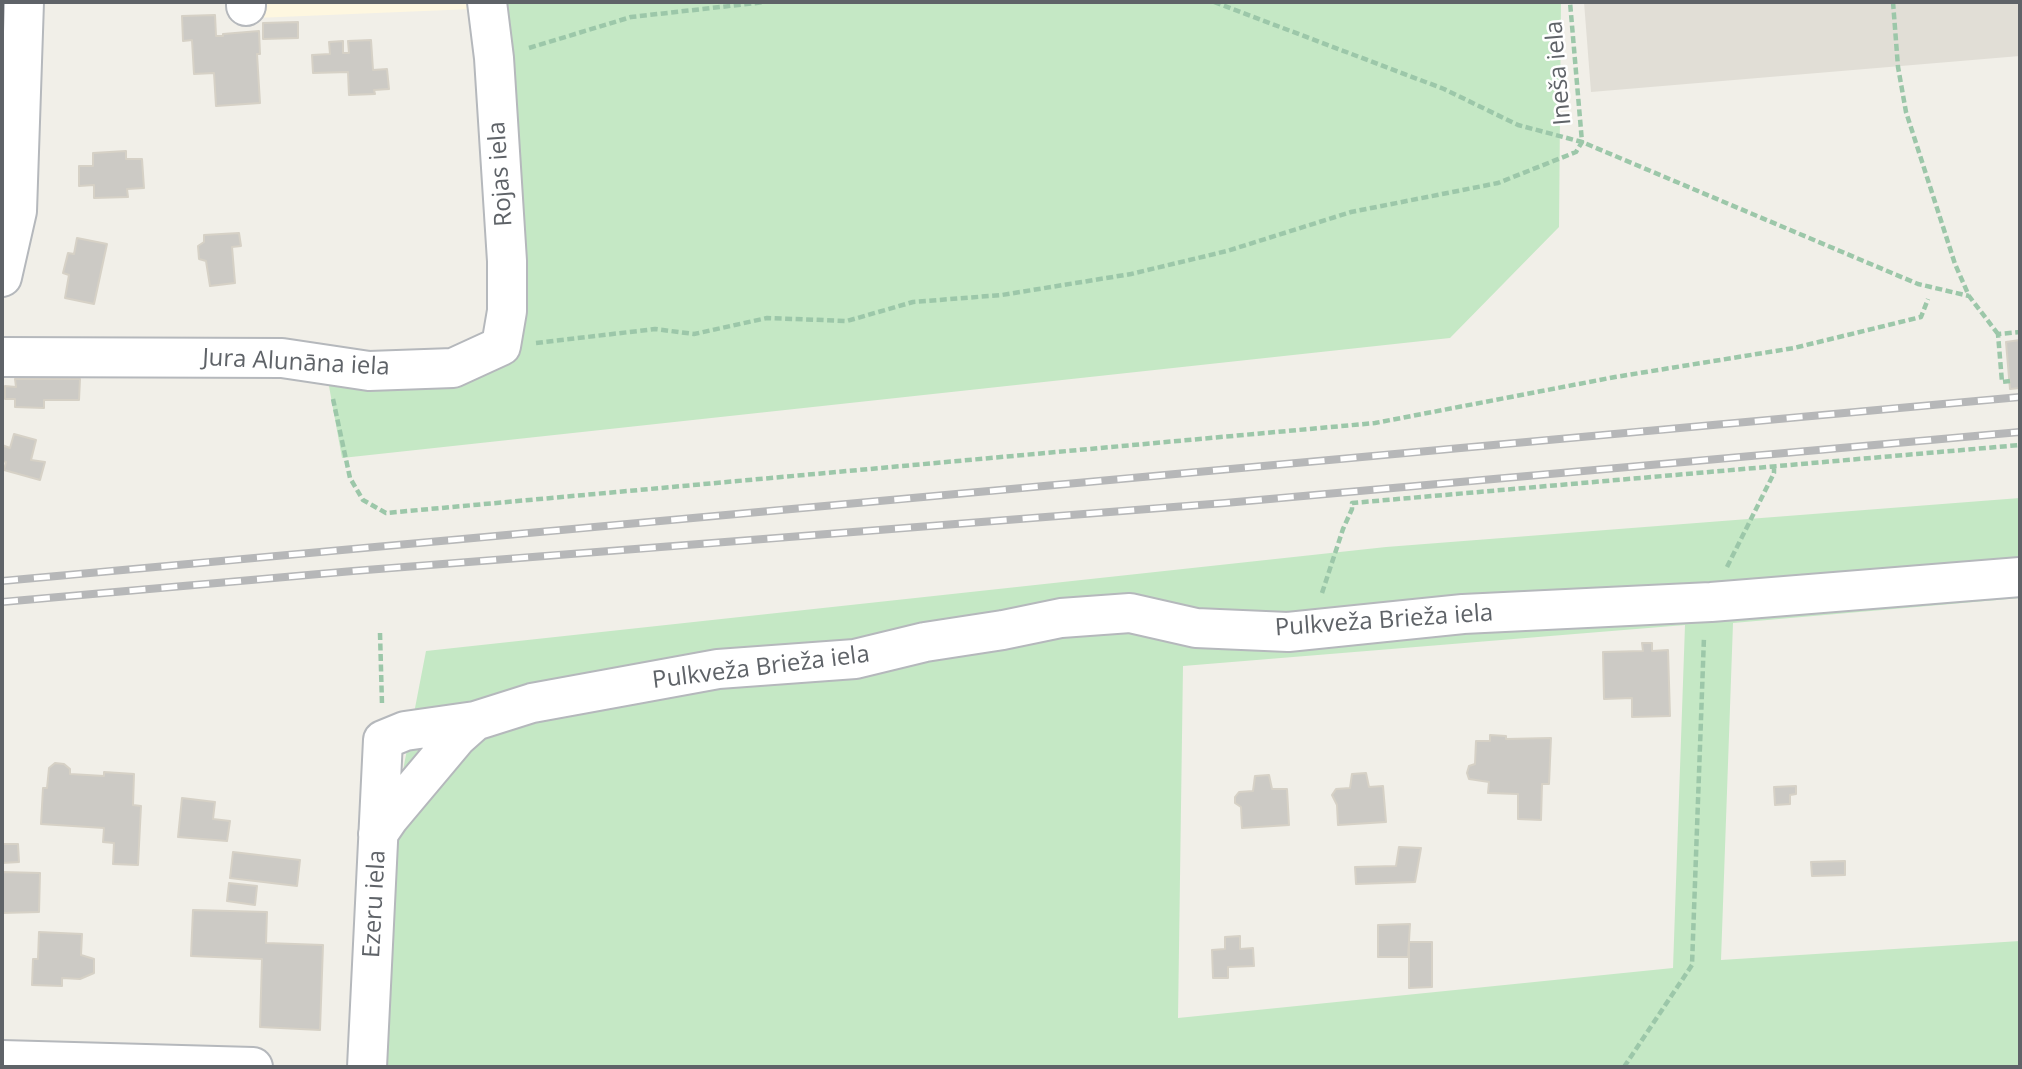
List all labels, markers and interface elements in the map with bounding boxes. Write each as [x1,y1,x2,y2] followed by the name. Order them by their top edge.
[1540,20,1578,126] street label: Ineša iela
[483,121,519,227] street label: Rojas iela
[201,344,391,382] street label: Jura Alunāna iela
[1274,599,1494,643] street label: Pulkveža Brieža iela
[651,640,871,696] street label: Pulkveža Brieža iela
[358,849,392,959] street label: Ezeru iela

